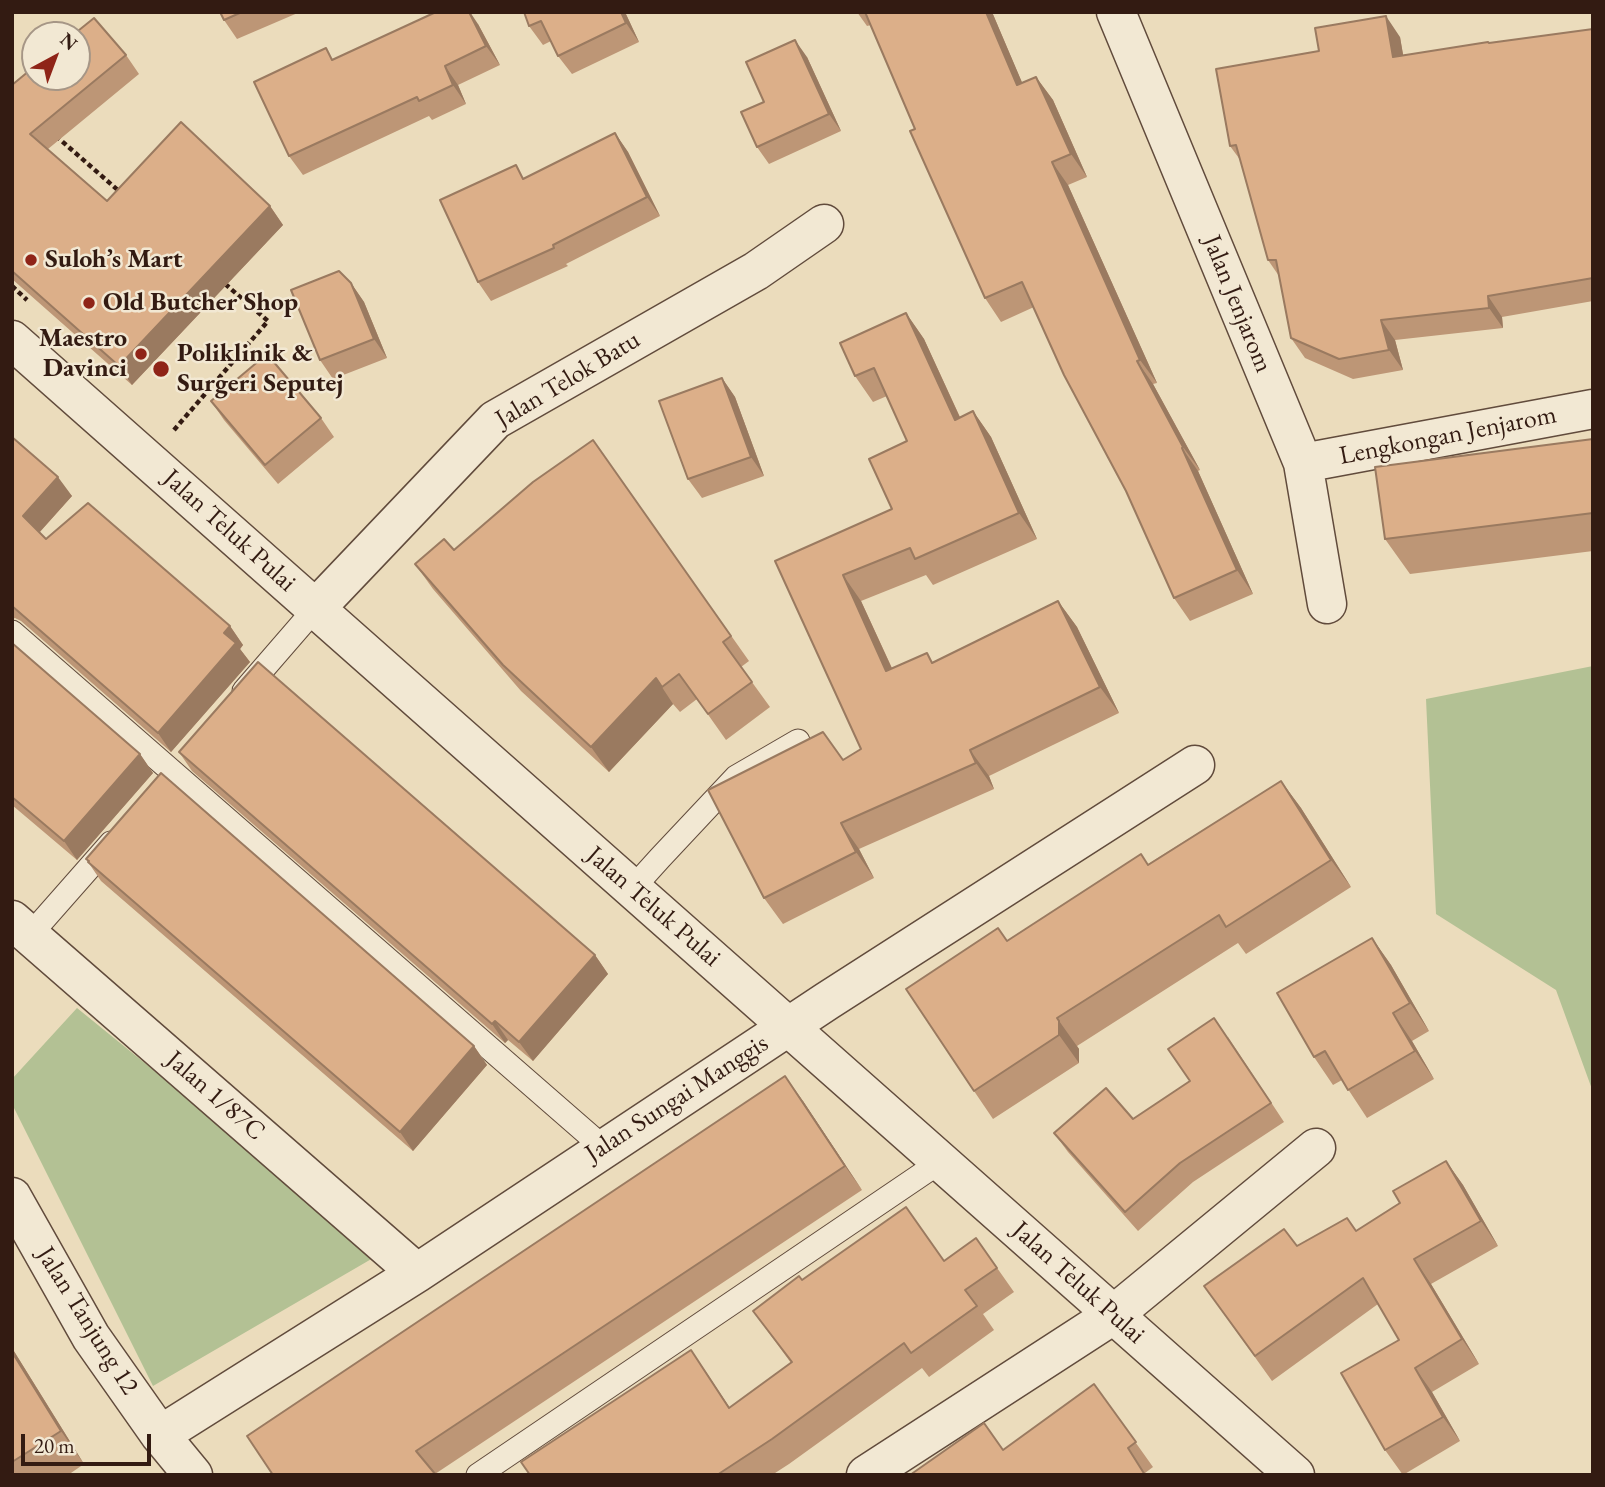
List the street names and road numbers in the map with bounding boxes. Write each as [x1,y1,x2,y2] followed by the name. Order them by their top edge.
[1195,231,1279,377] street label: Jalan Jenjarom
[490,325,646,435] street label: Jalan Telok Batu
[1337,400,1559,472] street label: Lengkongan Jenjarom
[156,463,302,599] street label: Jalan Teluk Pulai
[579,840,727,974] street label: Jalan Teluk Pulai
[580,1028,774,1170] street label: Jalan Sungai Manggis
[159,1045,271,1147] street label: Jalan 1/87C
[1005,1215,1151,1351] street label: Jalan Teluk Pulai
[29,1241,145,1401] street label: Jalan Tanjung 12

